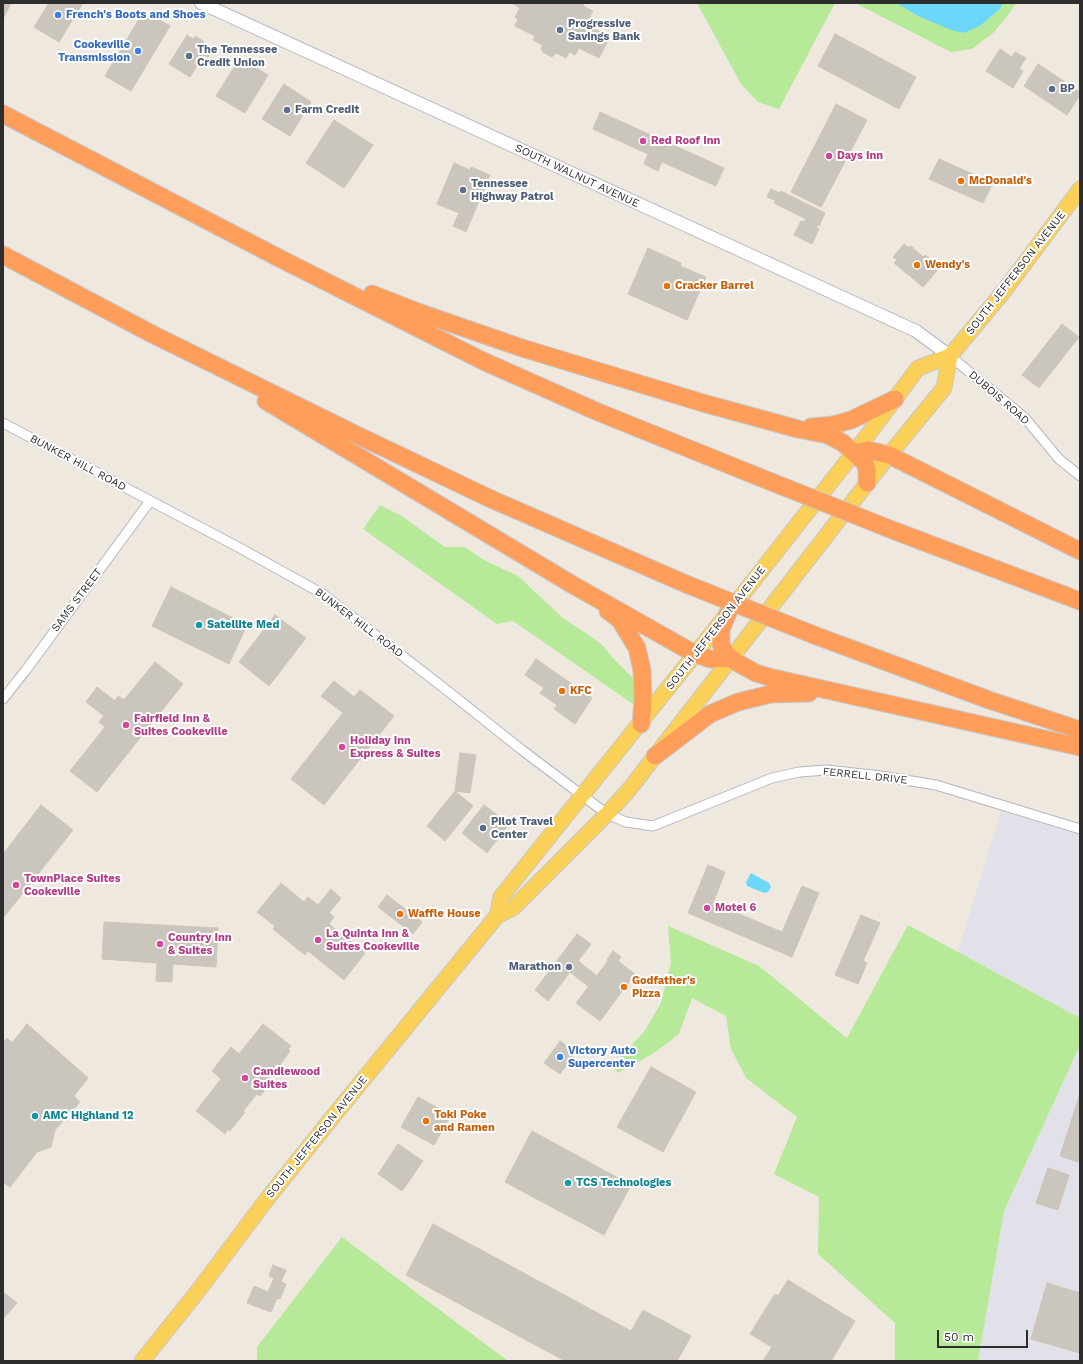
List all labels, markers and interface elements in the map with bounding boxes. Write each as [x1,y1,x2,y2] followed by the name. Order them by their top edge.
[66,8,205,22] place label: French's Boots and Shoes
[53,10,63,20] marker: French's Boots and Shoes
[568,17,640,43] place label: Progressive Savings Bank
[555,25,565,35] marker: Progressive Savings Bank
[58,38,130,64] place label: Cookeville Transmission
[197,43,277,69] place label: The Tennessee Credit Union
[133,46,143,56] marker: Cookeville Transmission
[184,51,194,61] marker: The Tennessee Credit Union
[1060,82,1075,96] place label: BP
[1047,84,1057,94] marker: BP
[295,103,359,117] place label: Farm Credit
[282,105,292,115] marker: Farm Credit
[651,134,720,148] place label: Red Roof Inn
[638,136,648,146] marker: Red Roof Inn
[513,141,641,211] street label: SOUTH WALNUT AVENUE
[837,149,883,163] place label: Days Inn
[824,151,834,161] marker: Days Inn
[969,174,1032,188] place label: McDonald's
[956,176,966,186] marker: McDonald's
[471,177,554,203] place label: Tennessee Highway Patrol
[458,185,468,195] marker: Tennessee Highway Patrol
[964,209,1068,337] street label: SOUTH JEFFERSON AVENUE
[925,258,970,272] place label: Wendy's
[912,260,922,270] marker: Wendy's
[675,279,754,293] place label: Cracker Barrel
[662,281,672,291] marker: Cracker Barrel
[966,368,1032,428] street label: DUBOIS ROAD
[28,432,128,494] street label: BUNKER HILL ROAD
[664,564,768,692] street label: SOUTH JEFFERSON AVENUE
[49,566,105,634] street label: SAMS STREET
[312,586,406,660] street label: BUNKER HILL ROAD
[207,618,279,632] place label: Satellite Med
[194,620,204,630] marker: Satellite Med
[570,684,592,698] place label: KFC
[557,686,567,696] marker: KFC
[134,712,228,738] place label: Fairfield Inn & Suites Cookeville
[121,720,131,730] marker: Fairfield Inn & Suites Cookeville
[350,734,441,760] place label: Holiday Inn Express & Suites
[337,742,347,752] marker: Holiday Inn Express & Suites
[822,765,908,787] street label: FERRELL DRIVE
[491,815,553,841] place label: Pilot Travel Center
[478,823,488,833] marker: Pilot Travel Center
[24,872,121,898] place label: TownPlace Suites Cookeville
[11,880,21,890] marker: TownPlace Suites Cookeville
[715,901,756,915] place label: Motel 6
[702,903,712,913] marker: Motel 6
[408,907,481,921] place label: Waffle House
[395,909,405,919] marker: Waffle House
[326,927,420,953] place label: La Quinta Inn & Suites Cookeville
[168,931,232,957] place label: Country Inn & Suites
[313,935,323,945] marker: La Quinta Inn & Suites Cookeville
[155,939,165,949] marker: Country Inn & Suites
[509,960,561,974] place label: Marathon
[564,962,574,972] marker: Marathon
[632,974,695,1000] place label: Godfather's Pizza
[619,982,629,992] marker: Godfather's Pizza
[568,1044,636,1070] place label: Victory Auto Supercenter
[555,1052,565,1062] marker: Victory Auto Supercenter
[253,1065,320,1091] place label: Candlewood Suites
[240,1073,250,1083] marker: Candlewood Suites
[264,1073,370,1201] street label: SOUTH JEFFERSON AVENUE
[434,1108,495,1134] place label: Toki Poke and Ramen
[43,1109,134,1123] place label: AMC Highland 12
[30,1111,40,1121] marker: AMC Highland 12
[421,1116,431,1126] marker: Toki Poke and Ramen
[576,1176,671,1190] place label: TCS Technologies
[563,1178,573,1188] marker: TCS Technologies
[939,1322,1030,1348] scale bar
[944,1330,974,1344] text: 50 m

